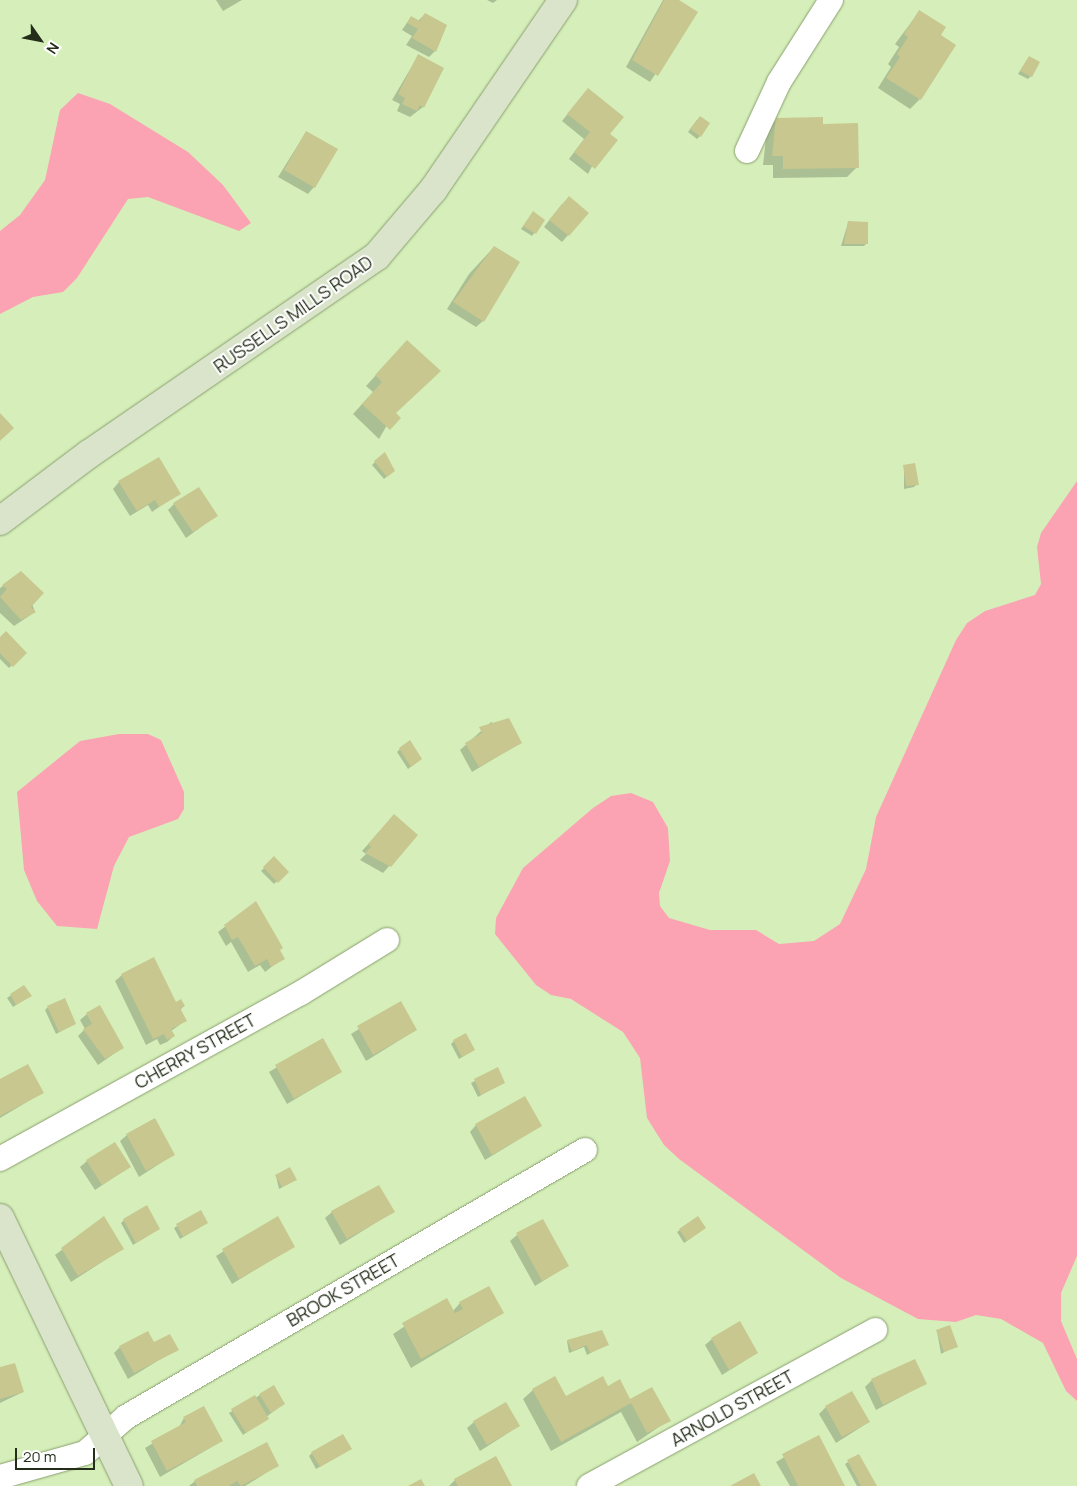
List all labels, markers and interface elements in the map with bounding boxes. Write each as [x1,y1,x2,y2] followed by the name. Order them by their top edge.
[15,15,65,65] north arrow
[42,39,64,58] text: N
[209,251,377,377] street label: RUSSELLS MILLS ROAD
[130,1009,260,1093] street label: CHERRY STREET
[283,1249,403,1331] street label: BROOK STREET
[667,1365,797,1451] street label: ARNOLD STREET
[18,1438,98,1470] scale bar
[23,1446,56,1467] text: 20 m

